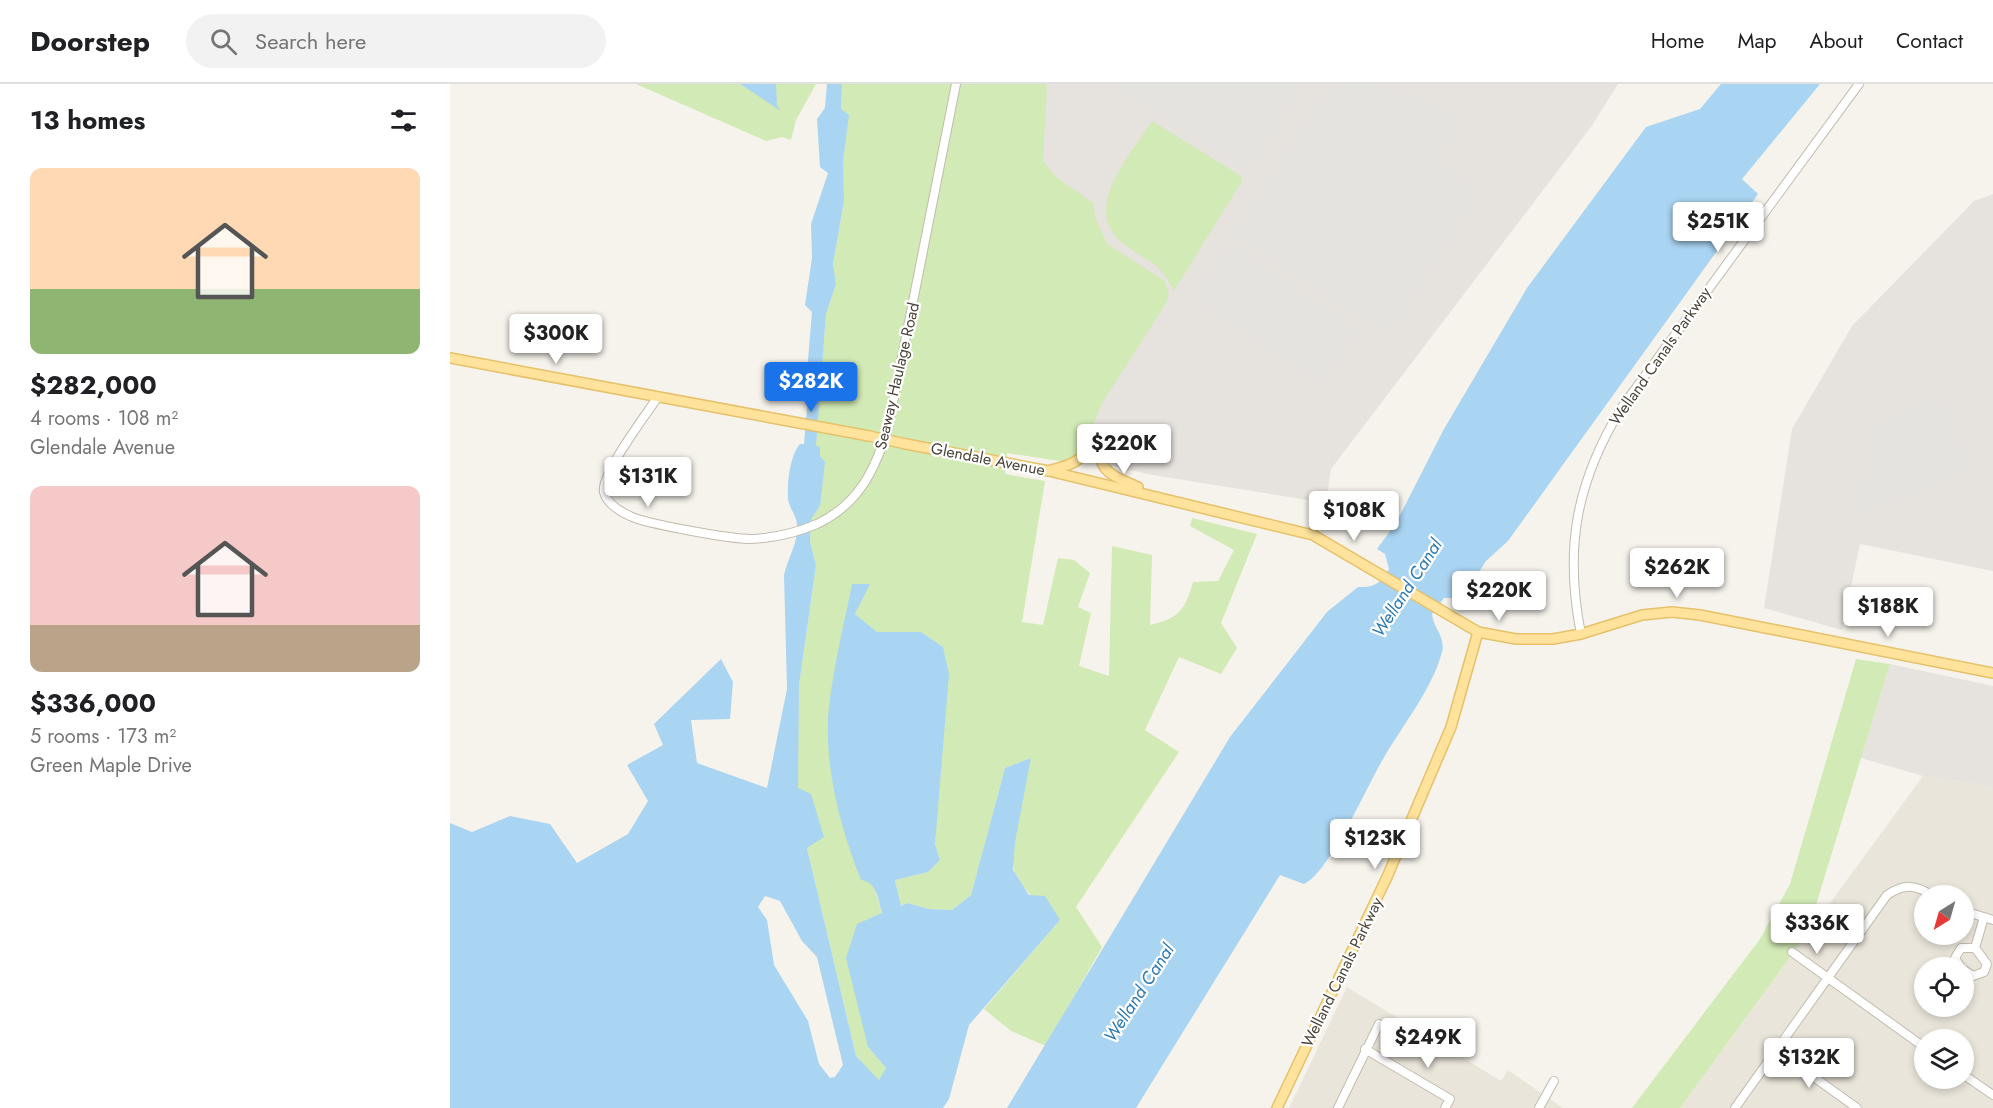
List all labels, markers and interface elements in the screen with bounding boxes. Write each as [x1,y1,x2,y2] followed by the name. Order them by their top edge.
[186,14,606,68] search box
[30,21,150,62] text: Doorstep
[207,25,240,58] icon: search
[255,25,366,57] text: Search here
[1651,26,1704,56] text: Home
[1737,26,1777,56] text: Map
[1810,26,1863,56] text: About
[1896,26,1963,56] text: Contact
[30,101,145,139] text: 13 homes
[387,104,420,137] icon: filters
[1676,202,1760,253] pin: $251K
[171,207,279,315] icon: home
[1687,207,1749,236] text: $251K
[1604,281,1717,430] street label: Welland Canals Parkway
[869,300,925,452] street label: Seaway Haulage Road
[514,314,598,365] pin: $300K
[523,319,589,348] text: $300K
[769,362,853,413] pin: $282K
[30,366,157,404] text: $282,000
[778,367,844,396] text: $282K
[30,404,178,433] text: 4 rooms · 108 m²
[1082,424,1166,475] pin: $220K
[1091,429,1157,458] text: $220K
[30,433,175,462] text: Glendale Avenue
[929,437,1047,481] street label: Glendale Avenue
[606,457,690,508] pin: $131K
[618,462,678,491] text: $131K
[1312,491,1396,542] pin: $108K
[1323,496,1385,525] text: $108K
[171,525,279,633] icon: home
[1365,533,1449,642] water label: Welland Canal
[1635,548,1719,599] pin: $262K
[1644,553,1710,582] text: $262K
[1457,571,1541,622] pin: $220K
[1466,576,1532,605] text: $220K
[1846,587,1930,638] pin: $188K
[1857,592,1919,621] text: $188K
[30,684,156,722] text: $336,000
[30,722,176,751] text: 5 rooms · 173 m²
[30,751,192,780] text: Green Maple Drive
[1333,819,1417,870] pin: $123K
[1344,824,1406,853] text: $123K
[1914,885,1974,945] north arrow
[1914,885,1974,1089] map controls
[1296,892,1389,1051] street label: Welland Canals Parkway
[1775,904,1859,955] pin: $336K
[1785,909,1849,938] text: $336K
[1097,938,1181,1047] water label: Welland Canal
[1914,957,1974,1017] button: locate
[1386,1018,1470,1069] pin: $249K
[1395,1023,1461,1052] text: $249K
[1914,1029,1974,1089] button: layers
[1767,1038,1851,1089] pin: $132K
[1778,1043,1840,1072] text: $132K

